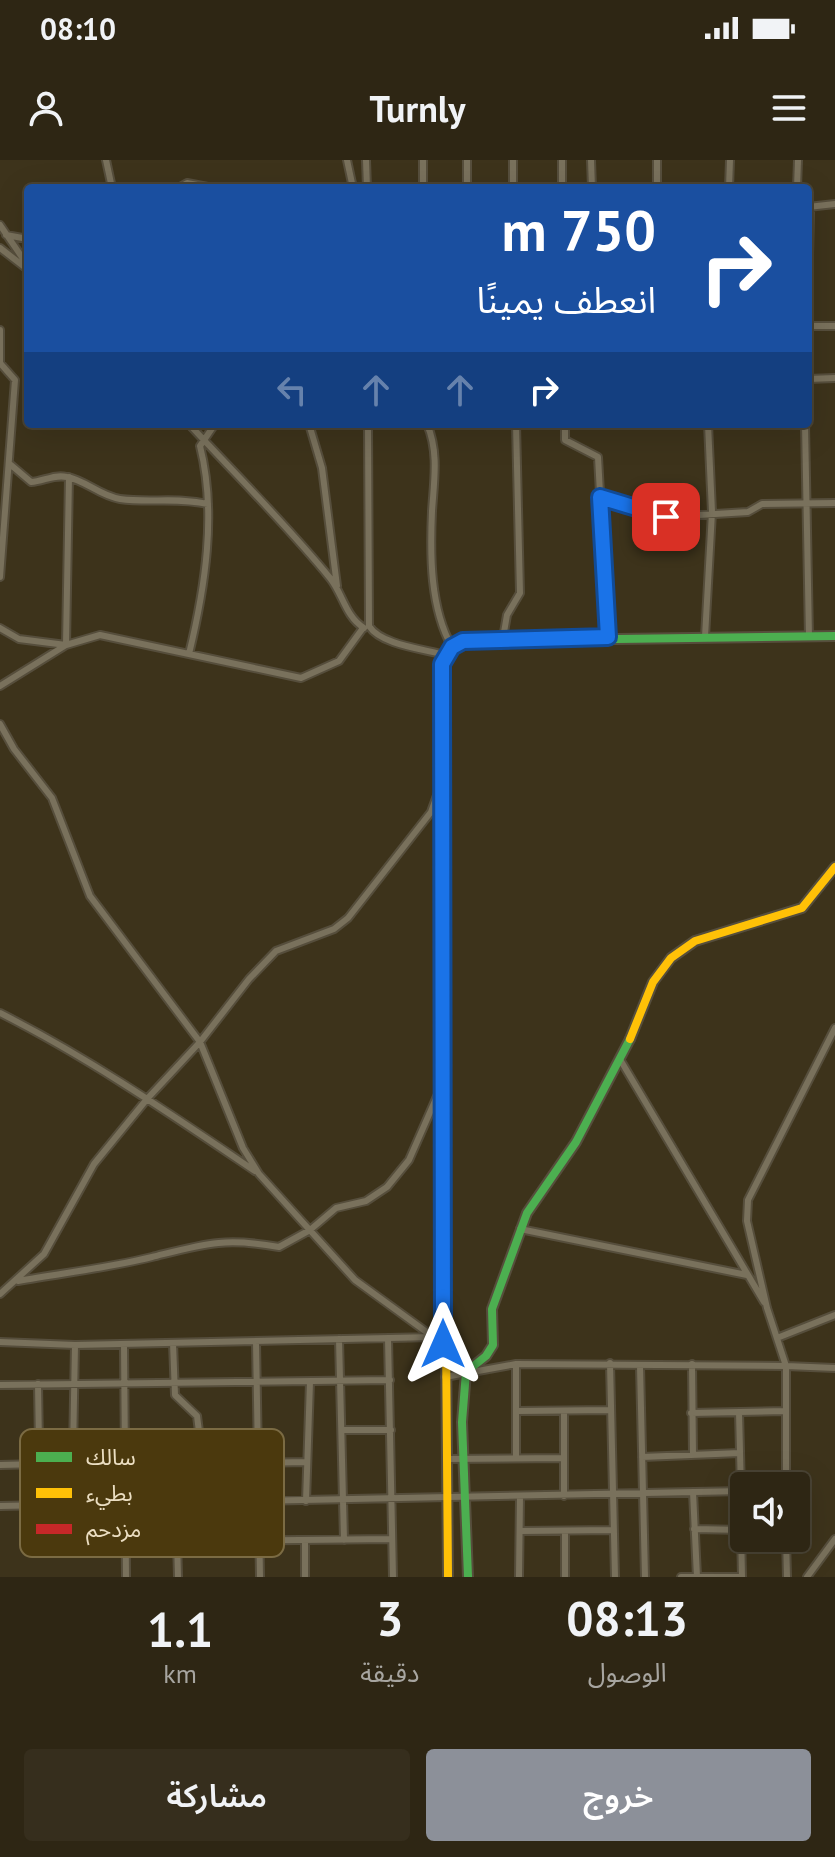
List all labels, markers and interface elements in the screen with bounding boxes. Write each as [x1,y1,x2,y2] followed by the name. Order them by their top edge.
[40,9,116,48] text: 08:10
[369,85,466,132] text: Turnly
[24,86,68,130] icon: person
[767,86,811,130] icon: menu
[501,194,656,266] text: 750 m
[684,216,788,320] icon: right
[476,276,656,323] text: انعطف يمينًا
[270,368,314,412] icon: left
[354,368,398,412] icon: ahead
[438,368,482,412] icon: ahead
[522,368,566,412] icon: right
[632,483,700,551] pin
[644,495,688,539] icon: arrive
[401,1302,485,1386] position arrow
[20,1429,284,1557] legend
[86,1443,136,1471] text: سالك
[730,1472,810,1552] map controls
[730,1472,810,1552] button: sound
[86,1479,133,1510] text: بطيء
[86,1515,141,1546] text: مزدحم
[376,1587,403,1649] text: 3
[566,1587,688,1649] text: 08:13
[147,1598,213,1660] text: 1.1
[360,1656,419,1689] text: دقيقة
[588,1656,667,1689] text: الوصول
[163,1657,197,1690] text: km
[24,1749,410,1841] button: مشاركة
[426,1749,811,1841] button: خروج

